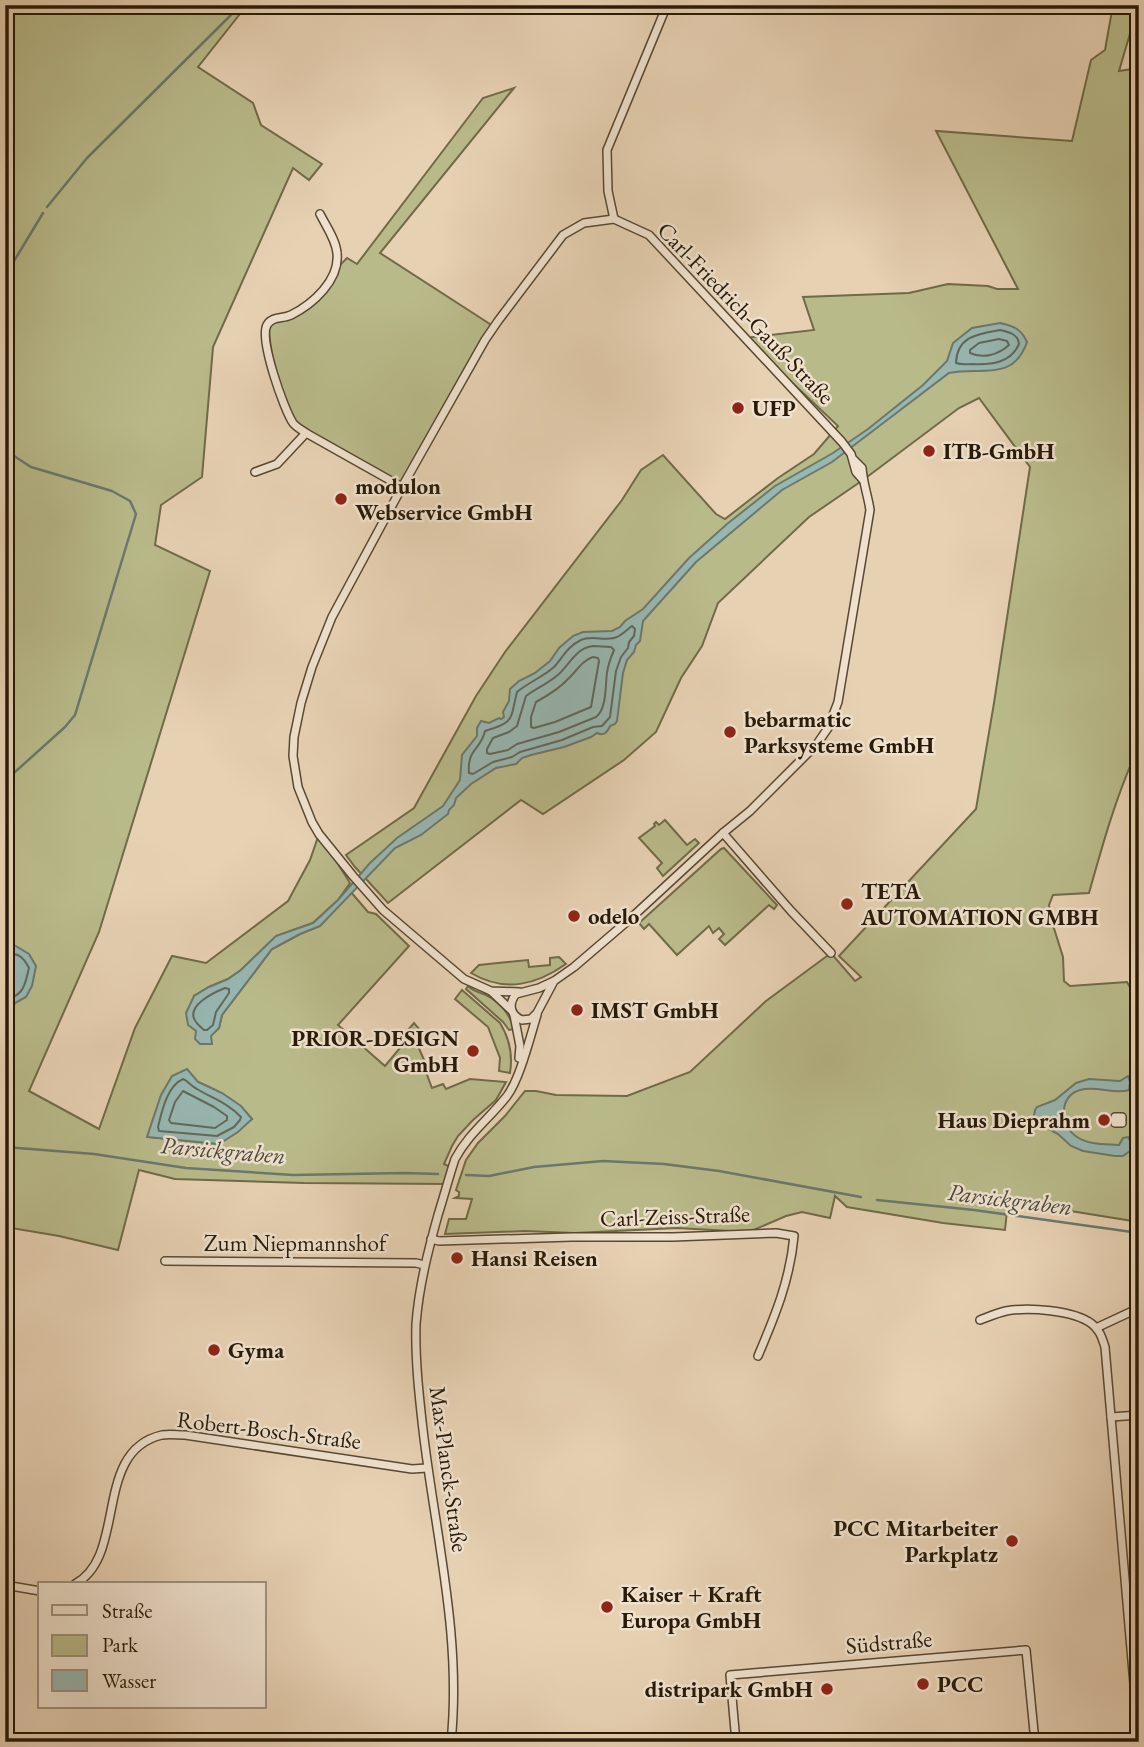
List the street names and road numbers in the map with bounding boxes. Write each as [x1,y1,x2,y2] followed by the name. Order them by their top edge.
[651,215,841,411] street label: Carl-Friedrich-Gauß-Straße
[600,1198,750,1234] street label: Carl-Zeiss-Straße
[204,1228,389,1258] street label: Zum Niepmannshof
[423,1384,475,1554] street label: Max-Planck-Straße
[175,1404,363,1456] street label: Robert-Bosch-Straße
[845,1623,933,1661] street label: Südstraße

